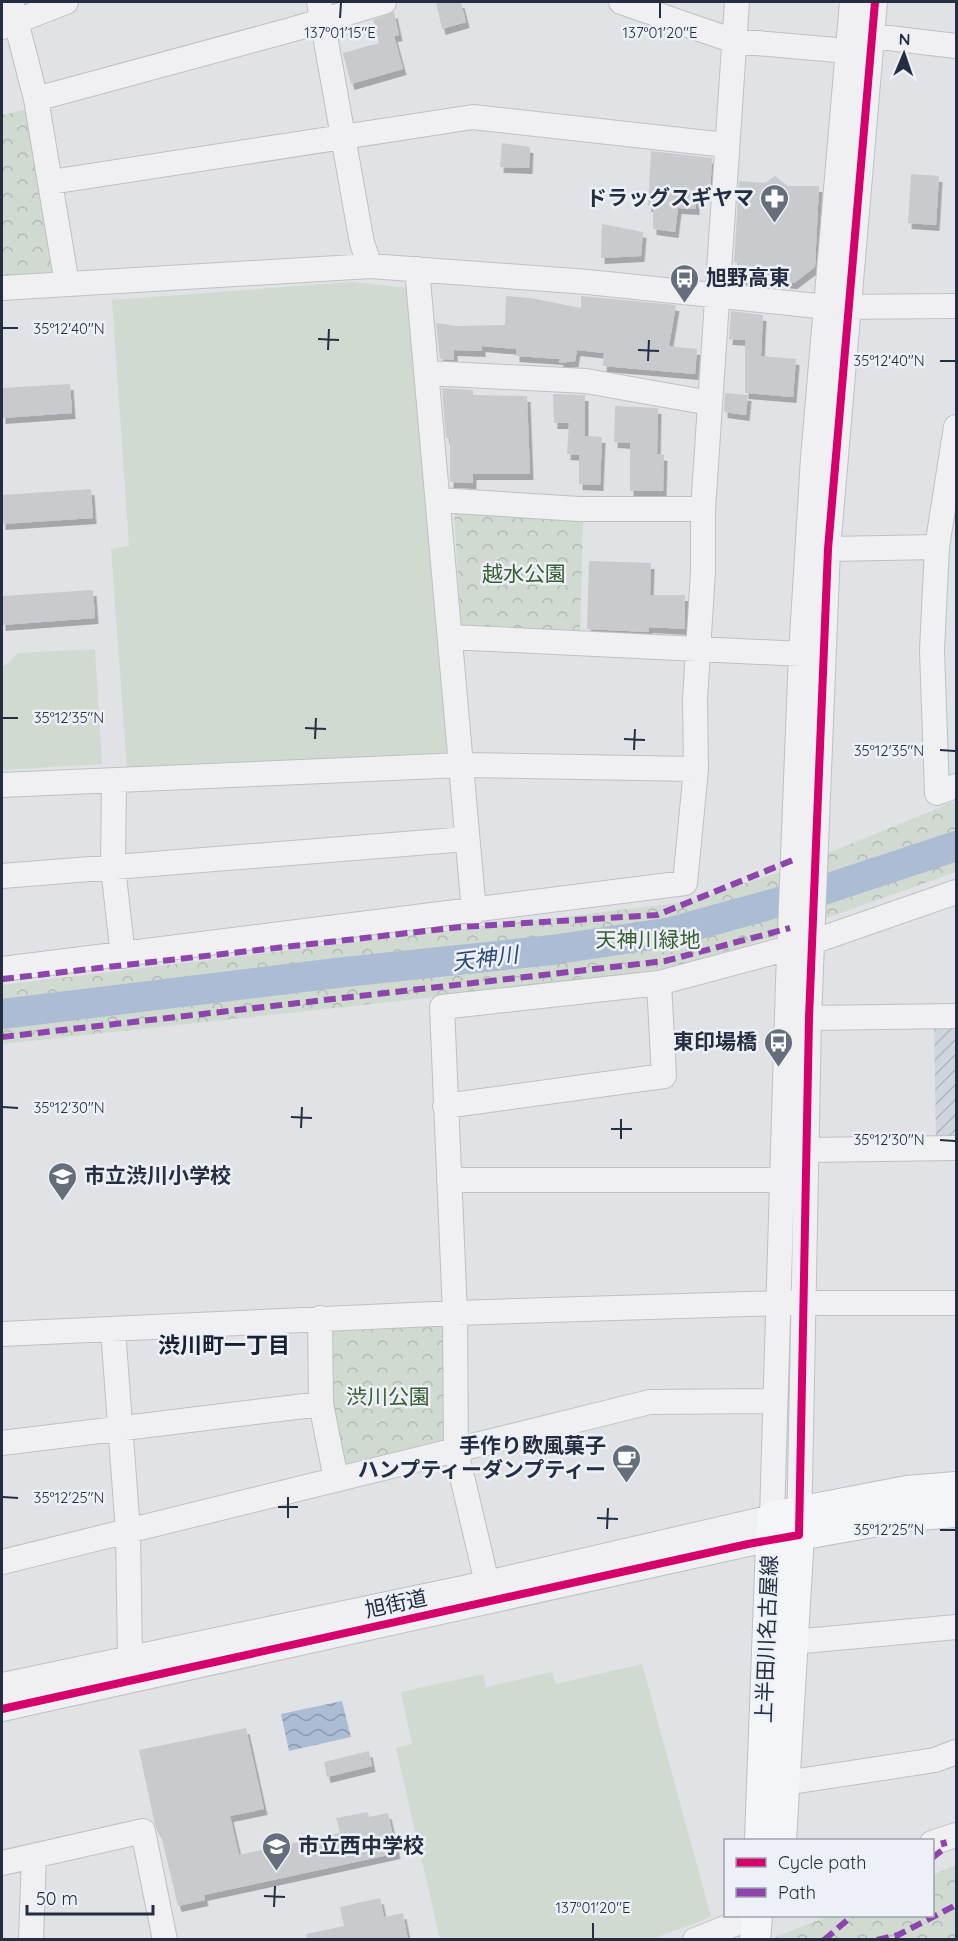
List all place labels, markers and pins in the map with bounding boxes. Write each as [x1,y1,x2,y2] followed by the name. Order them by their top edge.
[759,182,791,224] pharmacy icon: ドラッグスギヤマ
[586,184,754,210] place label: ドラッグスギヤマ
[669,262,701,304] bus stop icon: 旭野高東
[706,264,790,290] place label: 旭野高東
[762,1026,794,1068] bus stop icon: 東印場橋
[673,1028,757,1054] place label: 東印場橋
[47,1160,79,1202] school or university icon: 市立渋川小学校
[84,1162,231,1188] place label: 市立渋川小学校
[358,1432,606,1482] place label: 手作り欧風菓子 ハンプティーダンプティー
[611,1442,643,1484] cafe icon: 手作り欧風菓子 ハンプティーダンプティー
[261,1830,293,1872] school or university icon: 市立西中学校
[298,1832,424,1858] place label: 市立西中学校

